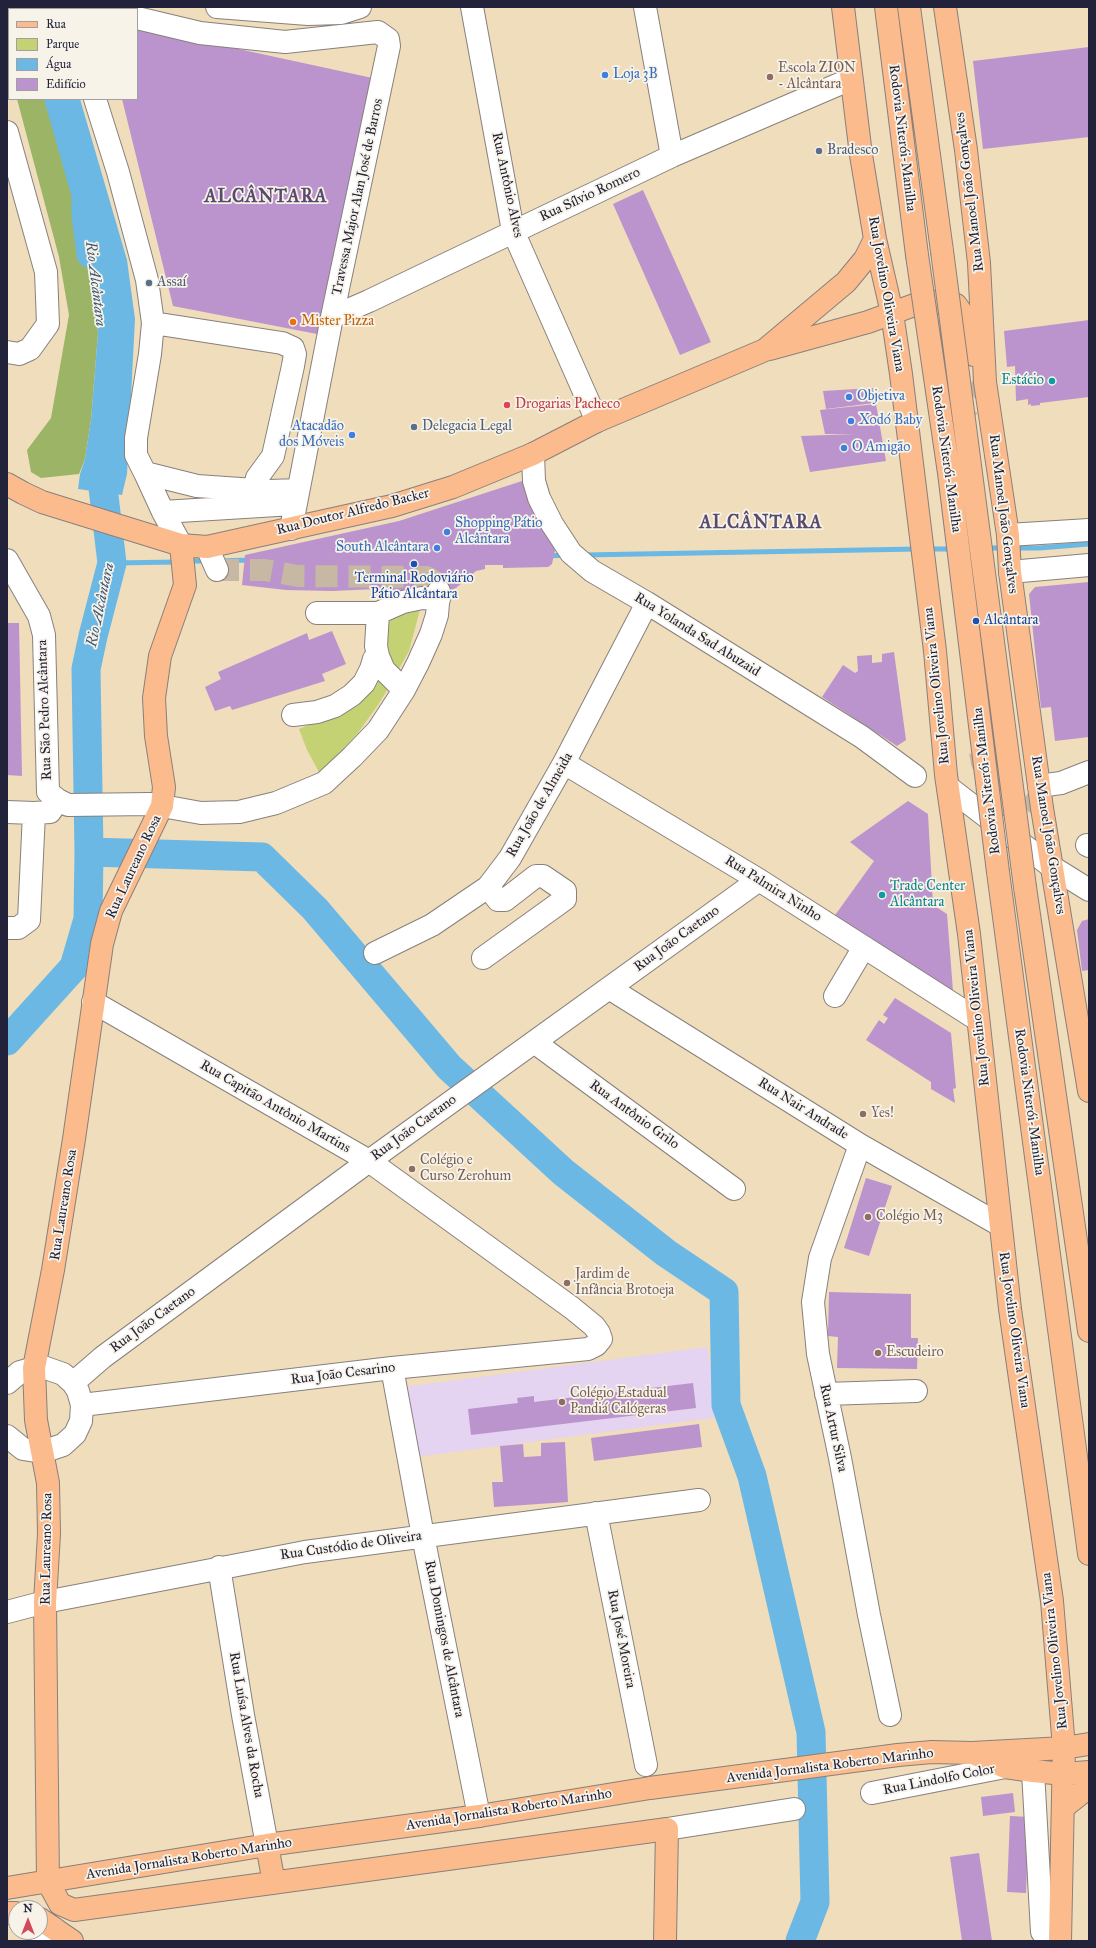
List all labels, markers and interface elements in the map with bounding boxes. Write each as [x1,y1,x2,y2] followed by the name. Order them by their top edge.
[8,8,138,100] legend
[46,17,66,31] text: Rua
[46,37,79,51] text: Parque
[46,57,71,71] text: Água
[778,61,856,94] place label: Escola ZION - Alcântara
[885,63,919,213] street label: Rodovia Niterói-Manilha
[613,67,658,83] place label: Loja 3B
[600,70,610,80] marker: Loja 3B
[765,72,775,82] marker: Escola ZION - Alcântara
[46,77,86,91] text: Edifício
[329,97,387,297] street label: Travessa Major Alan José de Barros
[952,111,988,273] street label: Rua Manoel João Gonçalves
[488,131,526,239] street label: Rua Antônio Alves
[827,143,878,159] place label: Bradesco
[814,146,824,156] marker: Bradesco
[537,164,643,226] street label: Rua Sílvio Romero
[205,187,327,209] district label: ALCÂNTARA
[864,215,908,373] street label: Rua Jovelino Oliveira Viana
[81,240,109,328] water label: Rio Alcântara
[157,275,186,291] place label: Assaí
[144,278,154,288] marker: Assaí
[301,314,374,330] place label: Mister Pizza
[288,317,298,327] marker: Mister Pizza
[1001,373,1044,389] place label: Estácio
[1047,376,1057,386] marker: Estácio
[927,385,965,533] street label: Rodovia Niterói-Manilha
[857,389,905,405] place label: Objetiva
[844,392,854,402] marker: Objetiva
[515,397,620,413] place label: Drogarias Pacheco
[502,400,512,410] marker: Drogarias Pacheco
[859,413,922,429] place label: Xodó Baby
[846,416,856,426] marker: Xodó Baby
[279,419,344,452] place label: Atacadão dos Móveis
[422,419,512,435] place label: Delegacia Legal
[409,422,419,432] marker: Delegacia Legal
[347,430,357,440] marker: Atacadão dos Móveis
[985,433,1021,595] street label: Rua Manoel João Gonçalves
[852,440,910,456] place label: O Amigão
[839,443,849,453] marker: O Amigão
[275,485,431,539] street label: Rua Doutor Alfredo Backer
[700,513,822,535] district label: ALCÂNTARA
[455,516,542,548] place label: Shopping Pátio Alcântara
[442,527,452,537] marker: Shopping Pátio Alcântara
[336,540,429,556] place label: South Alcântara
[432,543,442,553] marker: South Alcântara
[409,559,419,569] marker: Terminal Rodoviário Pátio Alcântara
[83,561,119,649] water label: Rio Alcântara
[354,571,474,604] place label: Terminal Rodoviário Pátio Alcântara
[631,589,763,681] street label: Rua Yolanda Sad Abuzaid
[920,607,954,765] street label: Rua Jovelino Oliveira Viana
[984,613,1039,629] place label: Alcântara
[971,616,981,626] marker: Alcântara
[34,639,56,781] street label: Rua São Pedro Alcântara
[970,706,1004,856] street label: Rodovia Niterói-Manilha
[503,750,577,860] street label: Rua João de Almeida
[1027,754,1069,916] street label: Rua Manoel João Gonçalves
[103,813,165,921] street label: Rua Laureano Rosa
[721,852,825,926] street label: Rua Palmira Ninho
[890,879,965,912] place label: Trade Center Alcântara
[877,890,887,900] marker: Trade Center Alcântara
[631,902,723,976] street label: Rua João Caetano
[960,929,994,1087] street label: Rua Jovelino Oliveira Viana
[1010,1028,1048,1176] street label: Rodovia Niterói-Manilha
[197,1057,353,1157] street label: Rua Capitão Antônio Martins
[755,1074,851,1144] street label: Rua Nair Andrade
[586,1077,682,1153] street label: Rua Antônio Grilo
[368,1091,460,1165] street label: Rua João Caetano
[871,1106,894,1122] place label: Yes!
[858,1109,868,1119] marker: Yes!
[47,1148,81,1262] street label: Rua Laureano Rosa
[420,1153,511,1186] place label: Colégio e Curso Zerohum
[407,1164,417,1174] marker: Colégio e Curso Zerohum
[876,1209,943,1225] place label: Colégio M3
[863,1212,873,1222] marker: Colégio M3
[995,1251,1033,1409] street label: Rua Jovelino Oliveira Viana
[575,1267,674,1300] place label: Jardim de Infância Brotoeja
[562,1278,572,1288] marker: Jardim de Infância Brotoeja
[107,1283,199,1357] street label: Rua João Caetano
[886,1345,944,1361] place label: Escudeiro
[873,1348,883,1358] marker: Escudeiro
[290,1359,396,1389] street label: Rua João Cesarino
[815,1382,851,1474] street label: Rua Artur Silva
[570,1386,667,1418] place label: Colégio Estadual Pandiá Calógeras
[557,1397,567,1407] marker: Colégio Estadual Pandiá Calógeras
[38,1493,56,1605] street label: Rua Laureano Rosa
[279,1528,423,1564] street label: Rua Custódio de Oliveira
[421,1559,467,1719] street label: Rua Domingos de Alcântara
[1038,1572,1072,1730] street label: Rua Jovelino Oliveira Viana
[603,1588,639,1690] street label: Rua José Moreira
[225,1651,267,1799] street label: Rua Luísa Alves da Rocha
[726,1745,934,1787] street label: Avenida Jornalista Roberto Marinho
[882,1761,996,1799] street label: Rua Lindolfo Color
[405,1785,613,1835] street label: Avenida Jornalista Roberto Marinho
[85,1834,293,1884] street label: Avenida Jornalista Roberto Marinho
[8,1900,48,1940] north arrow
[23,1902,33,1915] text: N

